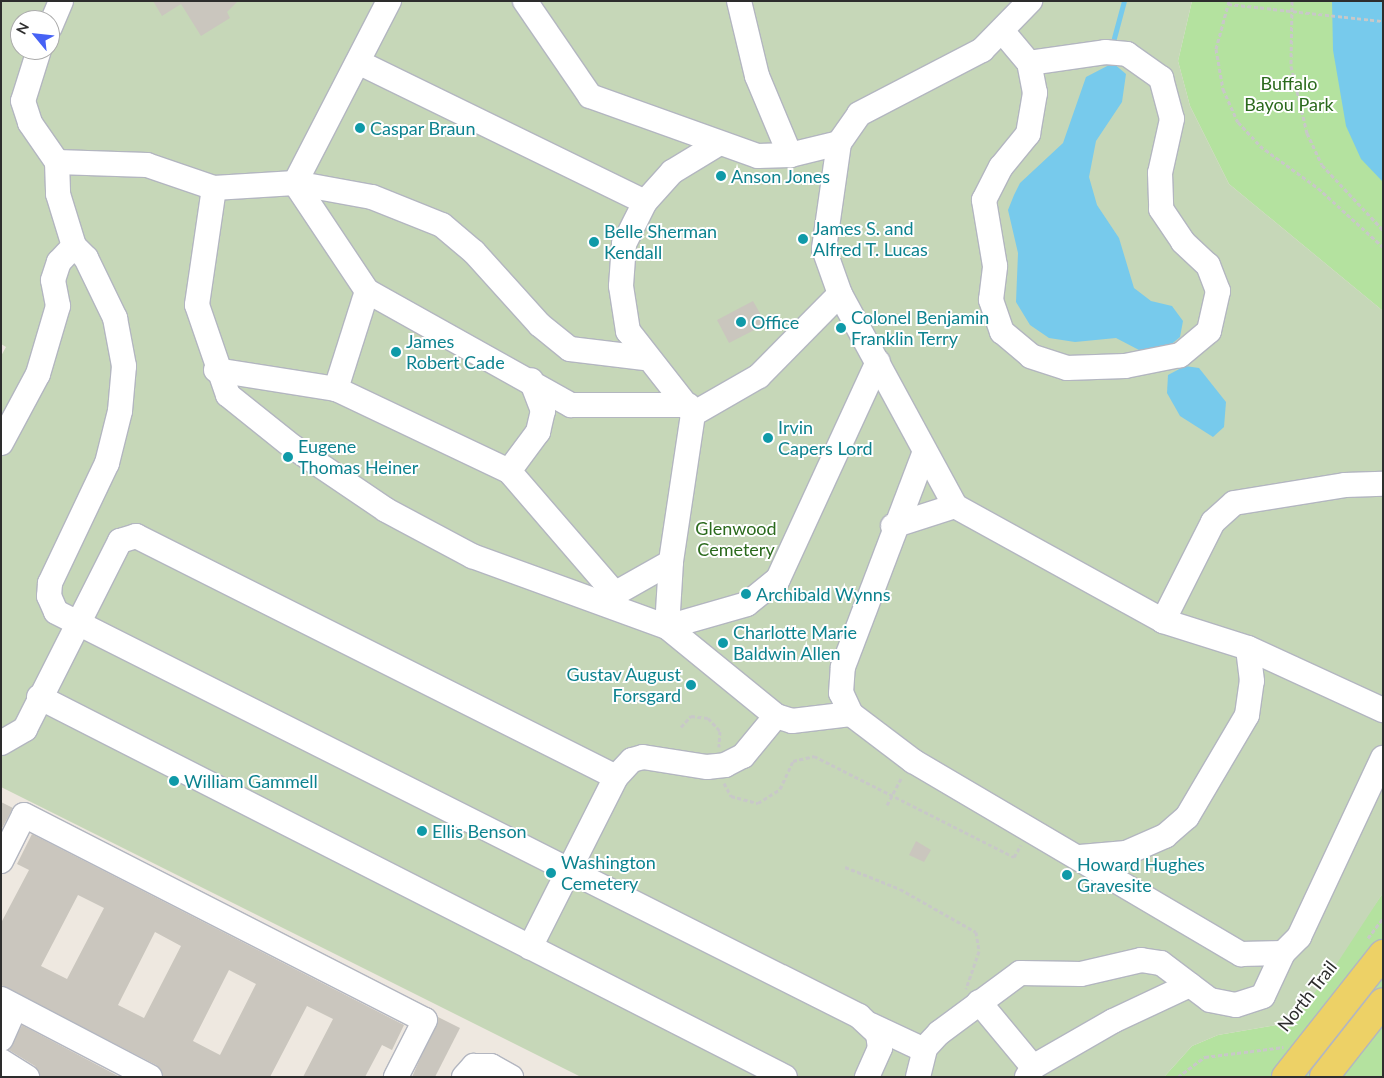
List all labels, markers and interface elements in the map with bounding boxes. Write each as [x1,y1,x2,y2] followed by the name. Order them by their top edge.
[10,10,60,60] north arrow
[12,19,32,37] text: N
[1244,73,1334,116] park label: Buffalo Bayou Park
[370,117,476,139] place label: Caspar Braun
[354,122,366,134] marker: Caspar Braun
[731,165,831,187] place label: Anson Jones
[715,170,727,182] marker: Anson Jones
[813,218,928,260] place label: James S. and Alfred T. Lucas
[604,221,717,264] place label: Belle Sherman Kendall
[797,233,809,245] marker: James S. and Alfred T. Lucas
[588,236,600,248] marker: Belle Sherman Kendall
[851,307,989,350] place label: Colonel Benjamin Franklin Terry
[751,311,799,333] place label: Office
[735,316,747,328] marker: Office
[835,322,847,334] marker: Colonel Benjamin Franklin Terry
[406,331,505,374] place label: James Robert Cade
[390,346,402,358] marker: James Robert Cade
[778,417,873,459] place label: Irvin Capers Lord
[762,432,774,444] marker: Irvin Capers Lord
[298,436,418,478] place label: Eugene Thomas Heiner
[282,451,294,463] marker: Eugene Thomas Heiner
[695,518,777,560] park label: Glenwood Cemetery
[756,583,891,605] place label: Archibald Wynns
[740,588,752,600] marker: Archibald Wynns
[733,622,857,664] place label: Charlotte Marie Baldwin Allen
[717,637,729,649] marker: Charlotte Marie Baldwin Allen
[565,664,681,706] place label: Gustav August Forsgard
[685,679,697,691] marker: Gustav August Forsgard
[184,770,318,792] place label: William Gammell
[168,775,180,787] marker: William Gammell
[432,820,527,842] place label: Ellis Benson
[416,825,428,837] marker: Ellis Benson
[561,852,656,894] place label: Washington Cemetery
[1077,854,1205,896] place label: Howard Hughes Gravesite
[545,867,557,879] marker: Washington Cemetery
[1061,869,1073,881] marker: Howard Hughes Gravesite
[1273,956,1341,1036] street label: North Trail

